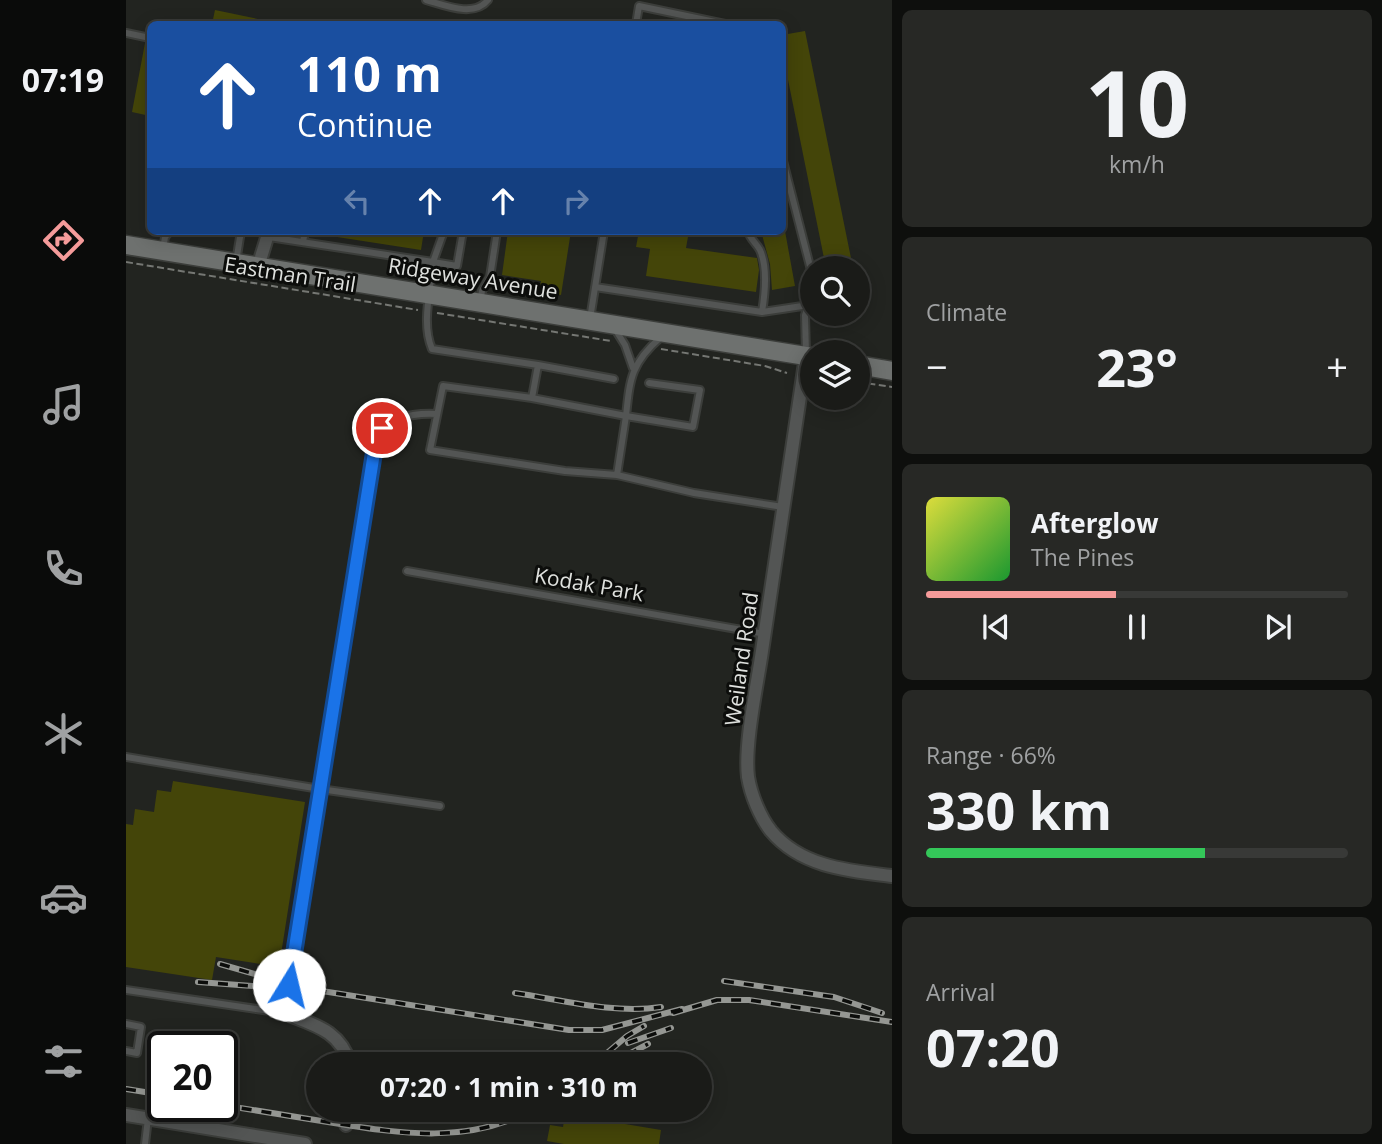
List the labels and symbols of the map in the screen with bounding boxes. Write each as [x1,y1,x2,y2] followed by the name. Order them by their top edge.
[222,250,358,298] street label: Eastman Trail
[386,251,560,305] street label: Ridgeway Avenue
[352,398,412,458] pin
[532,561,646,607] street label: Kodak Park
[718,590,764,728] street label: Weiland Road
[252,948,326,1022] position arrow
[147,1031,238,1122] speed limit sign: 20

